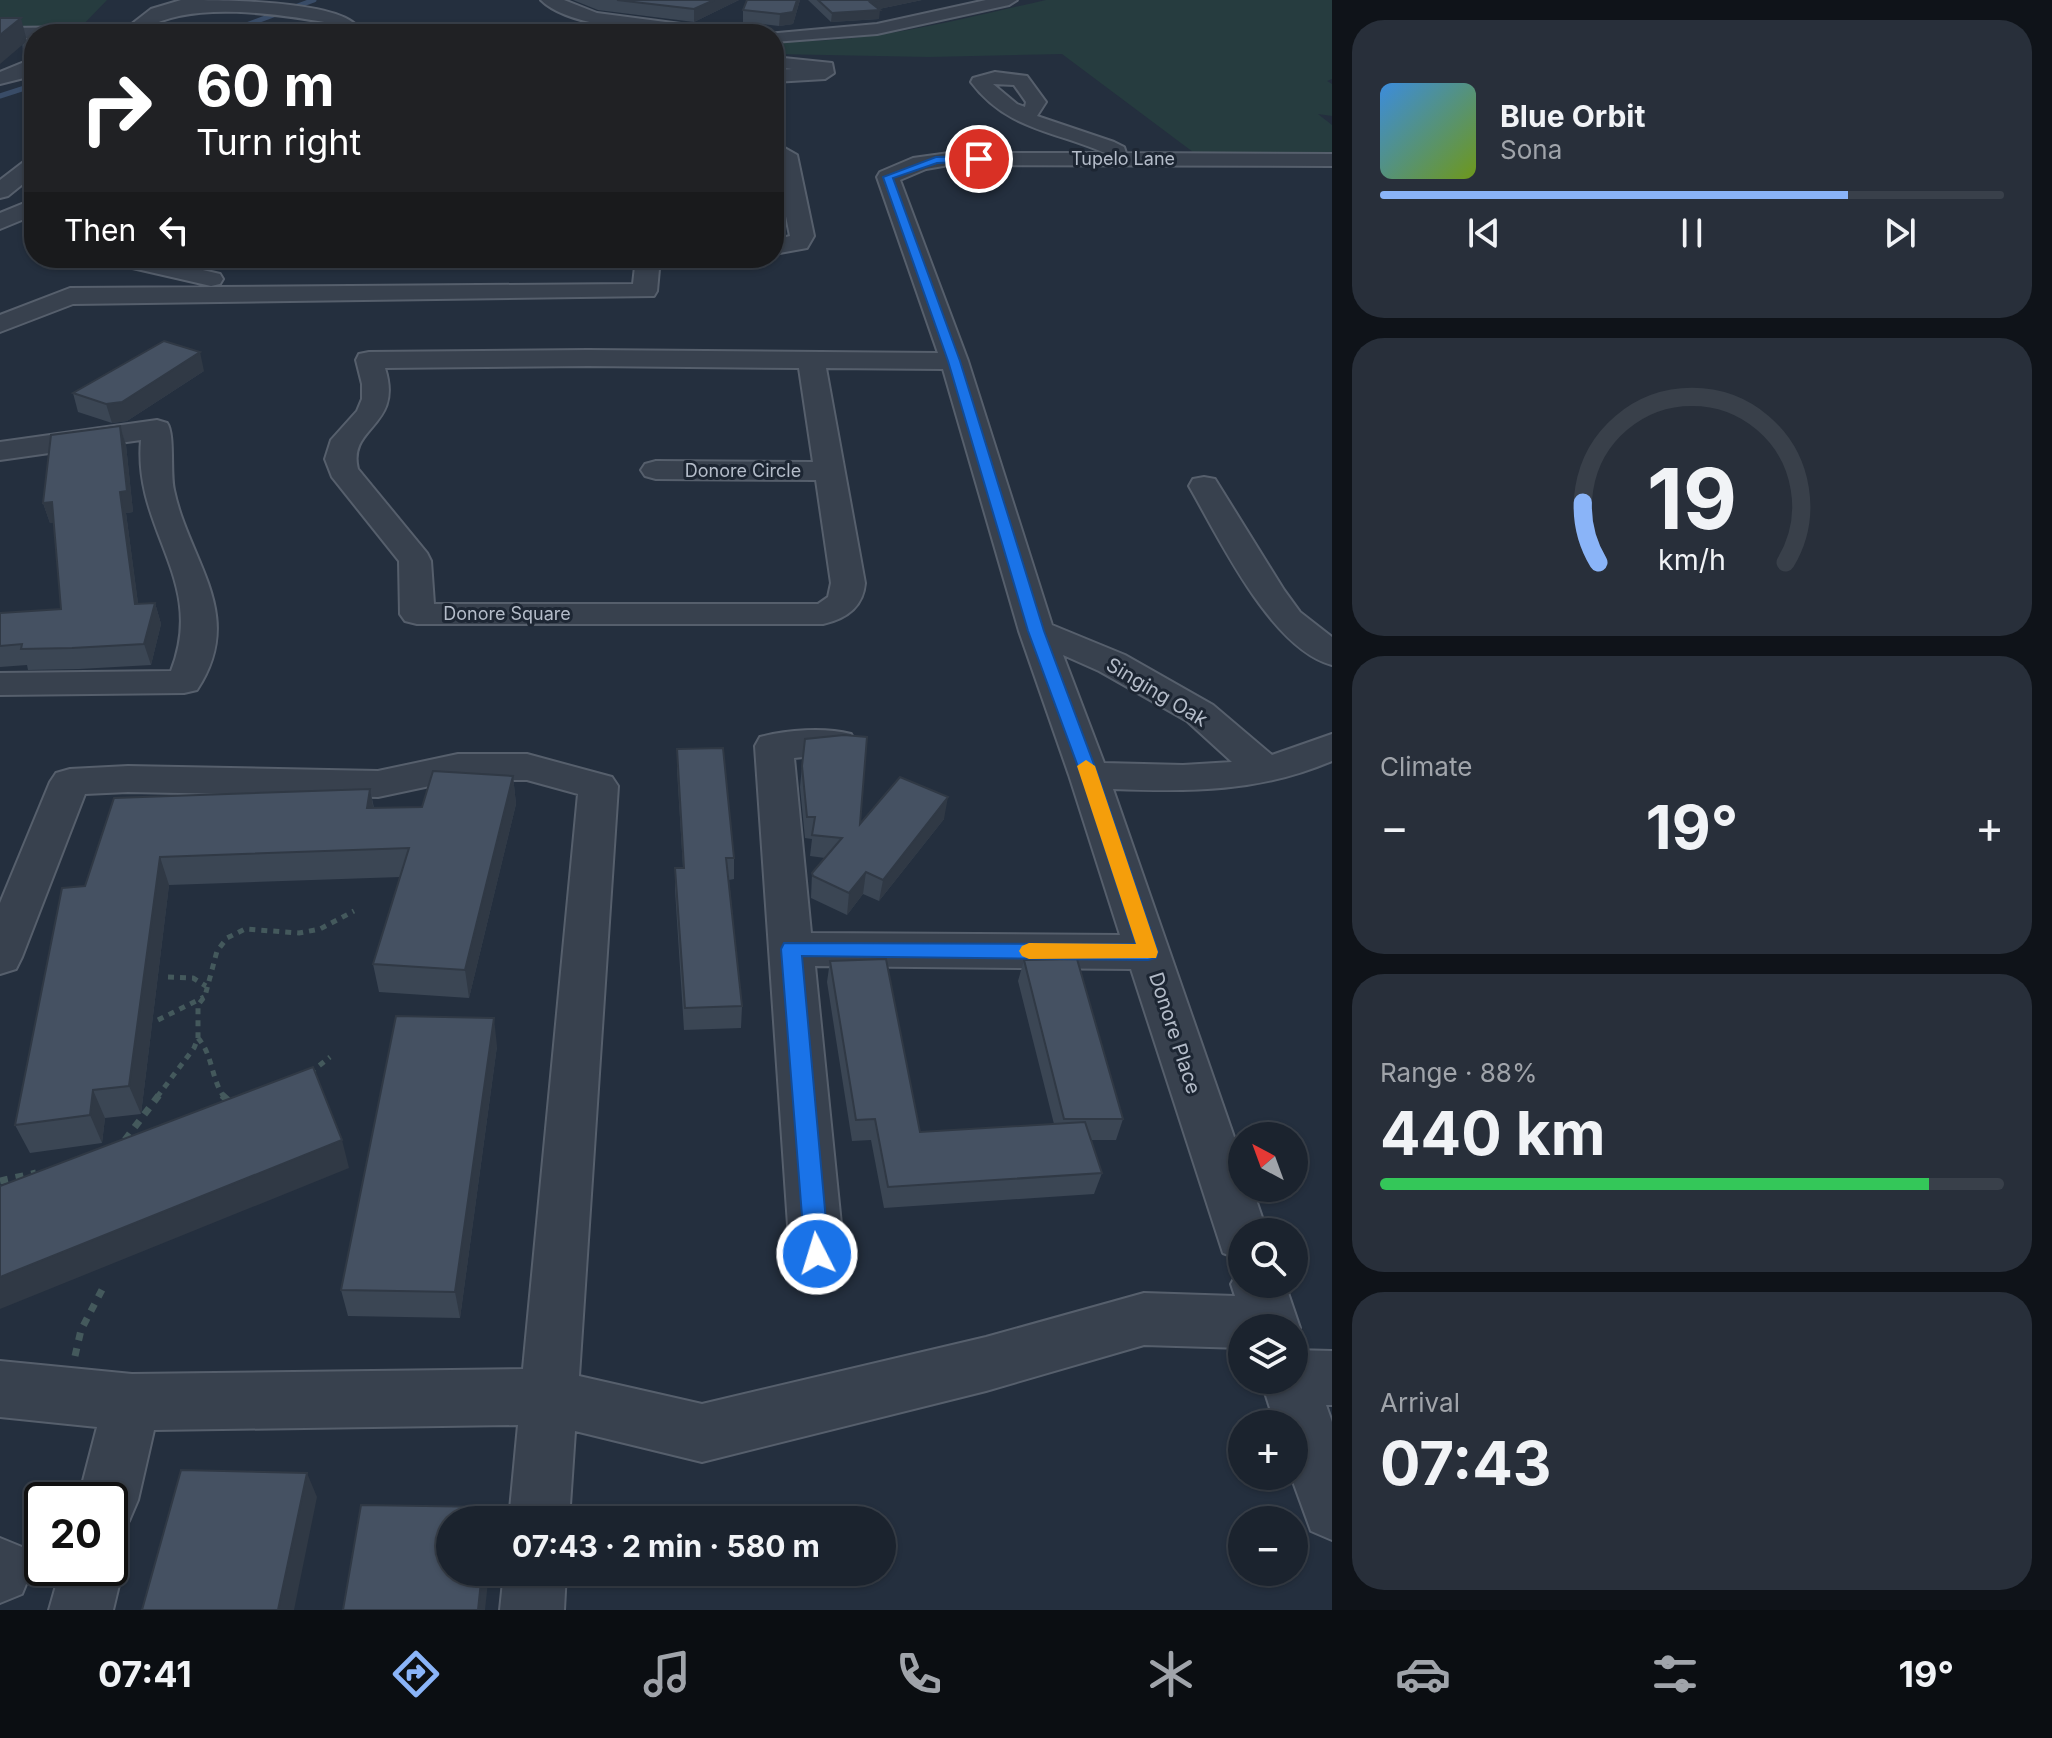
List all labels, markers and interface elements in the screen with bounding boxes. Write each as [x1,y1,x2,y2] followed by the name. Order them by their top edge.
[196,52,335,120] text: 60 m
[64,56,168,160] icon: right
[1500,98,1645,134] text: Blue Orbit
[196,120,361,164] text: Turn right
[945,125,1013,193] pin
[1500,134,1562,165] text: Sona
[957,137,1001,181] icon: arrive
[1071,148,1175,169] street label: Tupelo Lane
[152,208,196,252] icon: left
[1462,211,1506,255] icon: previous
[1670,211,1714,255] icon: pause
[1878,211,1922,255] icon: next
[64,212,136,248] text: Then
[1647,448,1737,549] text: 19
[685,460,801,481] street label: Donore Circle
[1658,542,1726,577] text: km/h
[443,603,571,624] street label: Donore Square
[1102,652,1212,732] street label: Singing Oak
[1380,751,1472,782] text: Climate
[1646,791,1738,863] text: 19°
[1380,800,1409,854] text: −
[1975,800,2004,854] text: +
[1144,969,1206,1097] street label: Donore Place
[1380,1057,1538,1088] text: Range · 88%
[1380,1097,1605,1169] text: 440 km
[1228,1122,1308,1202] north arrow
[1228,1122,1308,1586] map controls
[775,1212,859,1296] position arrow
[1228,1218,1308,1298] button: search
[1228,1314,1308,1394] button: layers
[1380,1387,1460,1418] text: Arrival
[1228,1410,1308,1490] button: +
[1380,1427,1552,1499] text: 07:43
[24,1482,128,1586] speed limit sign: 20
[1228,1506,1308,1586] button: −
[512,1528,820,1564] text: 07:43 · 2 min · 580 m
[388,1646,444,1702] icon: directions
[639,1646,695,1702] icon: music
[891,1646,947,1702] icon: phone
[1143,1646,1199,1702] icon: climate
[1395,1646,1451,1702] icon: car
[1647,1646,1703,1702] icon: filters
[98,1652,192,1696] text: 07:41
[1899,1652,1954,1696] text: 19°

